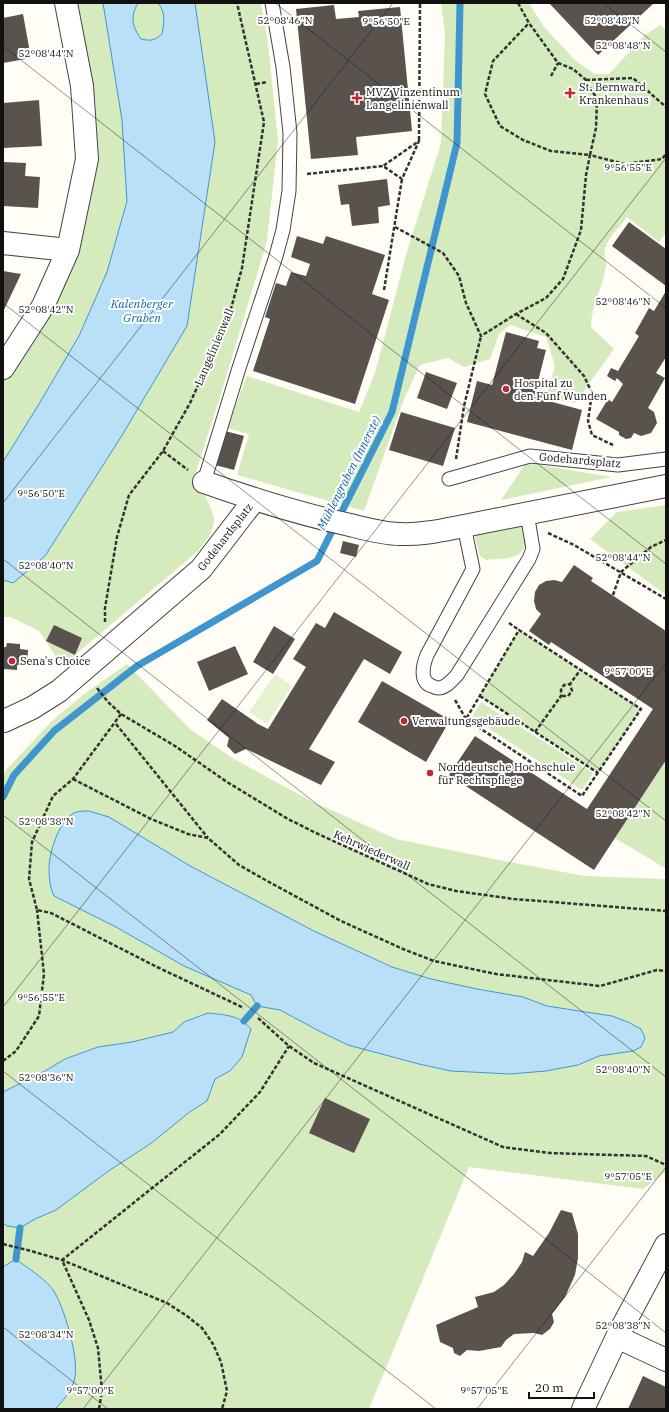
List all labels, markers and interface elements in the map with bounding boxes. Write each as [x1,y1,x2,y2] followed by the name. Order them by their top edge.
[258,14,313,27] text: 52°08'46"N
[585,14,640,27] text: 52°08'48"N
[362,15,410,28] text: 9°56'50"E
[596,39,651,52] text: 52°08'48"N
[19,47,74,60] text: 52°08'44"N
[579,80,649,107] place label: St. Bernward Krankenhaus
[366,85,461,112] place label: MVZ Vinzentinum Langelinienwall
[564,87,576,99] marker: St. Bernward Krankenhaus
[351,92,363,104] marker: MVZ Vinzentinum Langelinienwall
[604,161,652,174] text: 9°56'55"E
[596,295,651,308] text: 52°08'46"N
[110,296,174,325] water label: Kalenberger Graben
[19,303,74,316] text: 52°08'42"N
[191,306,237,388] street label: Langelinienwall
[514,376,607,403] place label: Hospital zu den Fünf Wunden
[501,384,511,394] marker: Hospital zu den Fünf Wunden
[313,413,384,533] water label: Mühlengraben (Innerste)
[539,449,622,471] street label: Godehardsplatz
[17,487,65,500] text: 9°56'50"E
[194,500,256,574] street label: Godehardsplatz
[596,551,651,564] text: 52°08'44"N
[19,559,74,572] text: 52°08'40"N
[20,654,91,668] place label: Sena's Choice
[7,656,17,666] marker: Sena's Choice
[604,665,652,678] text: 9°57'00"E
[412,714,520,728] place label: Verwaltungsgebäude
[399,716,409,726] marker: Verwaltungsgebäude
[438,760,575,787] place label: Norddeutsche Hochschule für Rechtspflege
[425,768,435,778] marker: Norddeutsche Hochschule für Rechtspflege
[596,807,651,820] text: 52°08'42"N
[19,815,74,828] text: 52°08'38"N
[332,827,412,873] street label: Kehrwiederwall
[17,991,65,1004] text: 9°56'55"E
[596,1063,651,1076] text: 52°08'40"N
[19,1071,74,1084] text: 52°08'36"N
[604,1170,652,1183] text: 9°57'05"E
[596,1319,651,1332] text: 52°08'38"N
[19,1328,74,1341] text: 52°08'34"N
[529,1374,594,1400] scale bar
[535,1380,564,1395] text: 20 m
[66,1384,114,1397] text: 9°57'00"E
[460,1384,508,1397] text: 9°57'05"E

